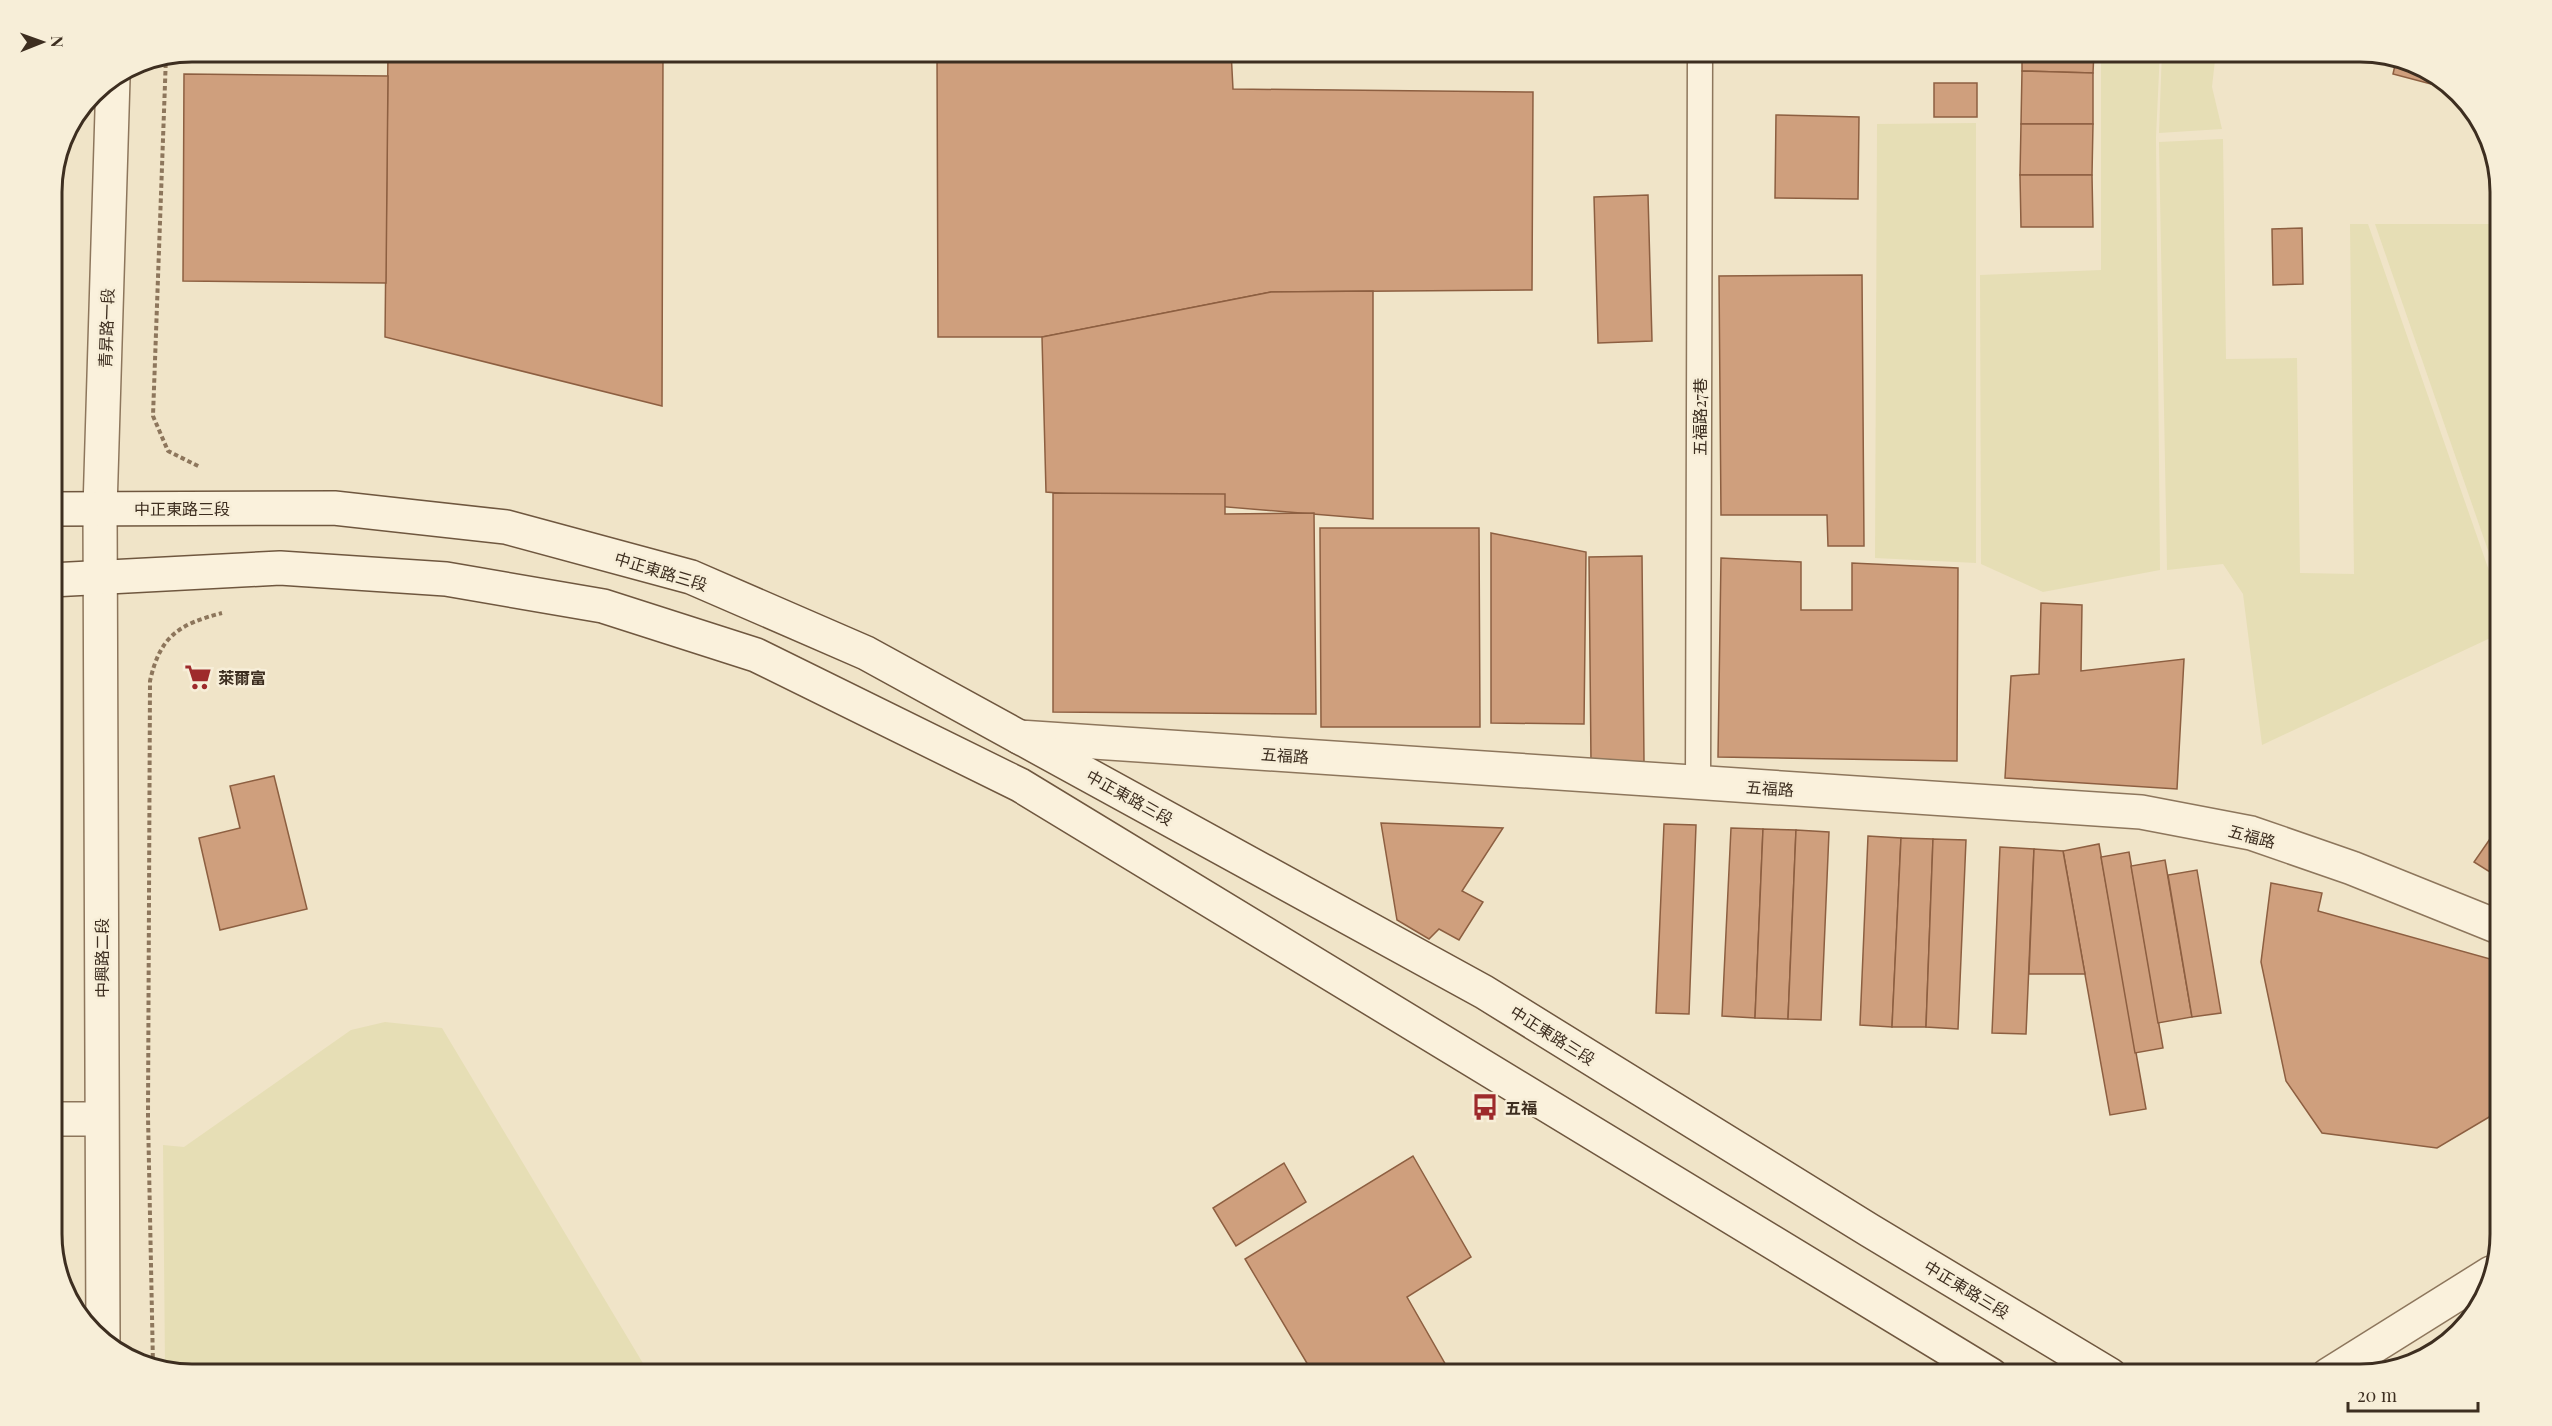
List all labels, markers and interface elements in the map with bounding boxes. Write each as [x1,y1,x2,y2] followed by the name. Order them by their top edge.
[12,12,72,72] north arrow
[47,36,68,48] text: N
[94,288,118,368] street label: 青昇路一段
[1689,378,1710,456] street label: 五福路27巷
[134,498,230,519] street label: 中正東路三段
[612,547,710,595] street label: 中正東路三段
[183,662,213,692] supermarket icon: 萊爾富
[218,667,266,688] place label: 萊爾富
[1260,743,1310,767] street label: 五福路
[1083,765,1177,829] street label: 中正東路三段
[1745,776,1795,800] street label: 五福路
[2226,820,2278,852] street label: 五福路
[91,918,112,998] street label: 中興路二段
[1507,1001,1599,1069] street label: 中正東路三段
[1470,1092,1500,1122] bus stop icon: 五福
[1505,1097,1537,1118] place label: 五福
[1920,1255,2014,1323] street label: 中正東路三段
[2348,1375,2478,1413] scale bar
[2357,1383,2397,1407] text: 20 m

